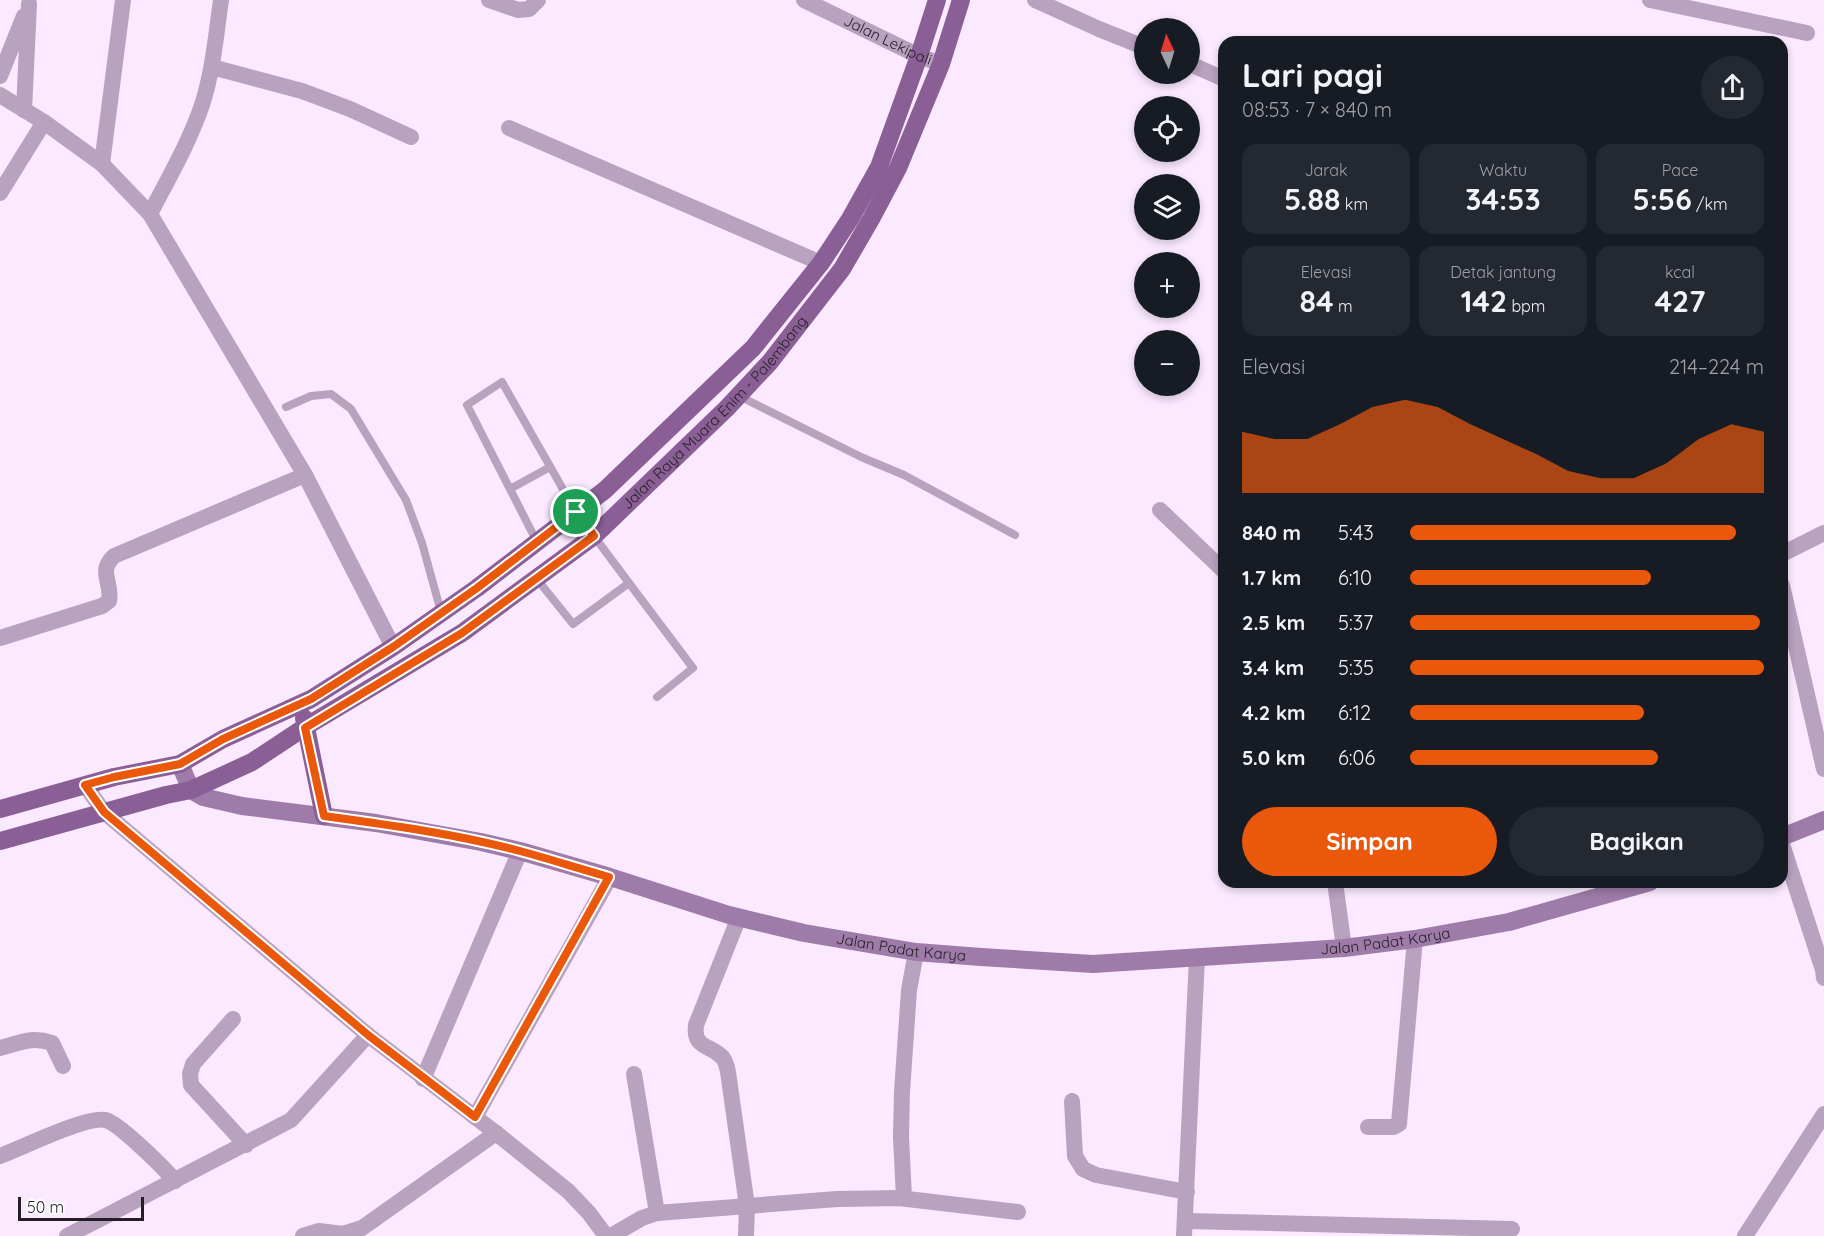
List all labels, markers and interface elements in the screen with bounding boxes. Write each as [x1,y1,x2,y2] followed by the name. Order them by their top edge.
[841,11,935,69] street label: Jalan Lekipali
[1134,18,1200,84] north arrow
[1134,18,1200,396] map controls
[1242,54,1383,95] text: Lari pagi
[1701,56,1764,119] button: share
[1134,96,1200,162] button: locate
[1242,97,1392,122] text: 08:53 · 7 × 840 m
[1304,160,1348,180] text: Jarak
[1479,160,1527,180] text: Waktu
[1662,160,1698,180] text: Pace
[1134,174,1200,240] button: layers
[1284,180,1340,218] text: 5.88
[1465,180,1541,218] text: 34:53
[1632,180,1692,218] text: 5:56
[1340,194,1368,214] text: km
[1692,194,1728,214] text: /km
[1134,252,1200,318] button: +
[1301,262,1351,282] text: Elevasi
[1450,262,1556,282] text: Detak jantung
[1665,262,1695,282] text: kcal
[1299,282,1334,320] text: 84
[1461,282,1507,320] text: 142
[1654,282,1706,320] text: 427
[1334,296,1353,316] text: m
[1507,296,1545,316] text: bpm
[618,312,811,513] street label: Jalan Raya Muara Enim - Palembang
[1134,330,1200,396] button: −
[1242,354,1305,379] text: Elevasi
[1669,354,1764,379] text: 214–224 m
[550,486,601,537] pin
[559,495,592,528] icon: arrive
[1242,520,1301,545] text: 840 m
[1338,520,1374,545] text: 5:43
[1242,565,1301,590] text: 1.7 km
[1338,565,1372,590] text: 6:10
[1242,610,1305,635] text: 2.5 km
[1338,610,1373,635] text: 5:37
[1242,655,1304,680] text: 3.4 km
[1338,655,1374,680] text: 5:35
[1242,700,1306,725] text: 4.2 km
[1338,700,1371,725] text: 6:12
[1242,745,1305,770] text: 5.0 km
[1338,745,1375,770] text: 6:06
[1242,807,1497,876] button: Simpan
[1509,807,1764,876] button: Bagikan
[1320,923,1452,958] street label: Jalan Padat Karya
[835,929,967,965] street label: Jalan Padat Karya
[18,1194,144,1222] scale bar
[27,1197,64,1217] text: 50 m

